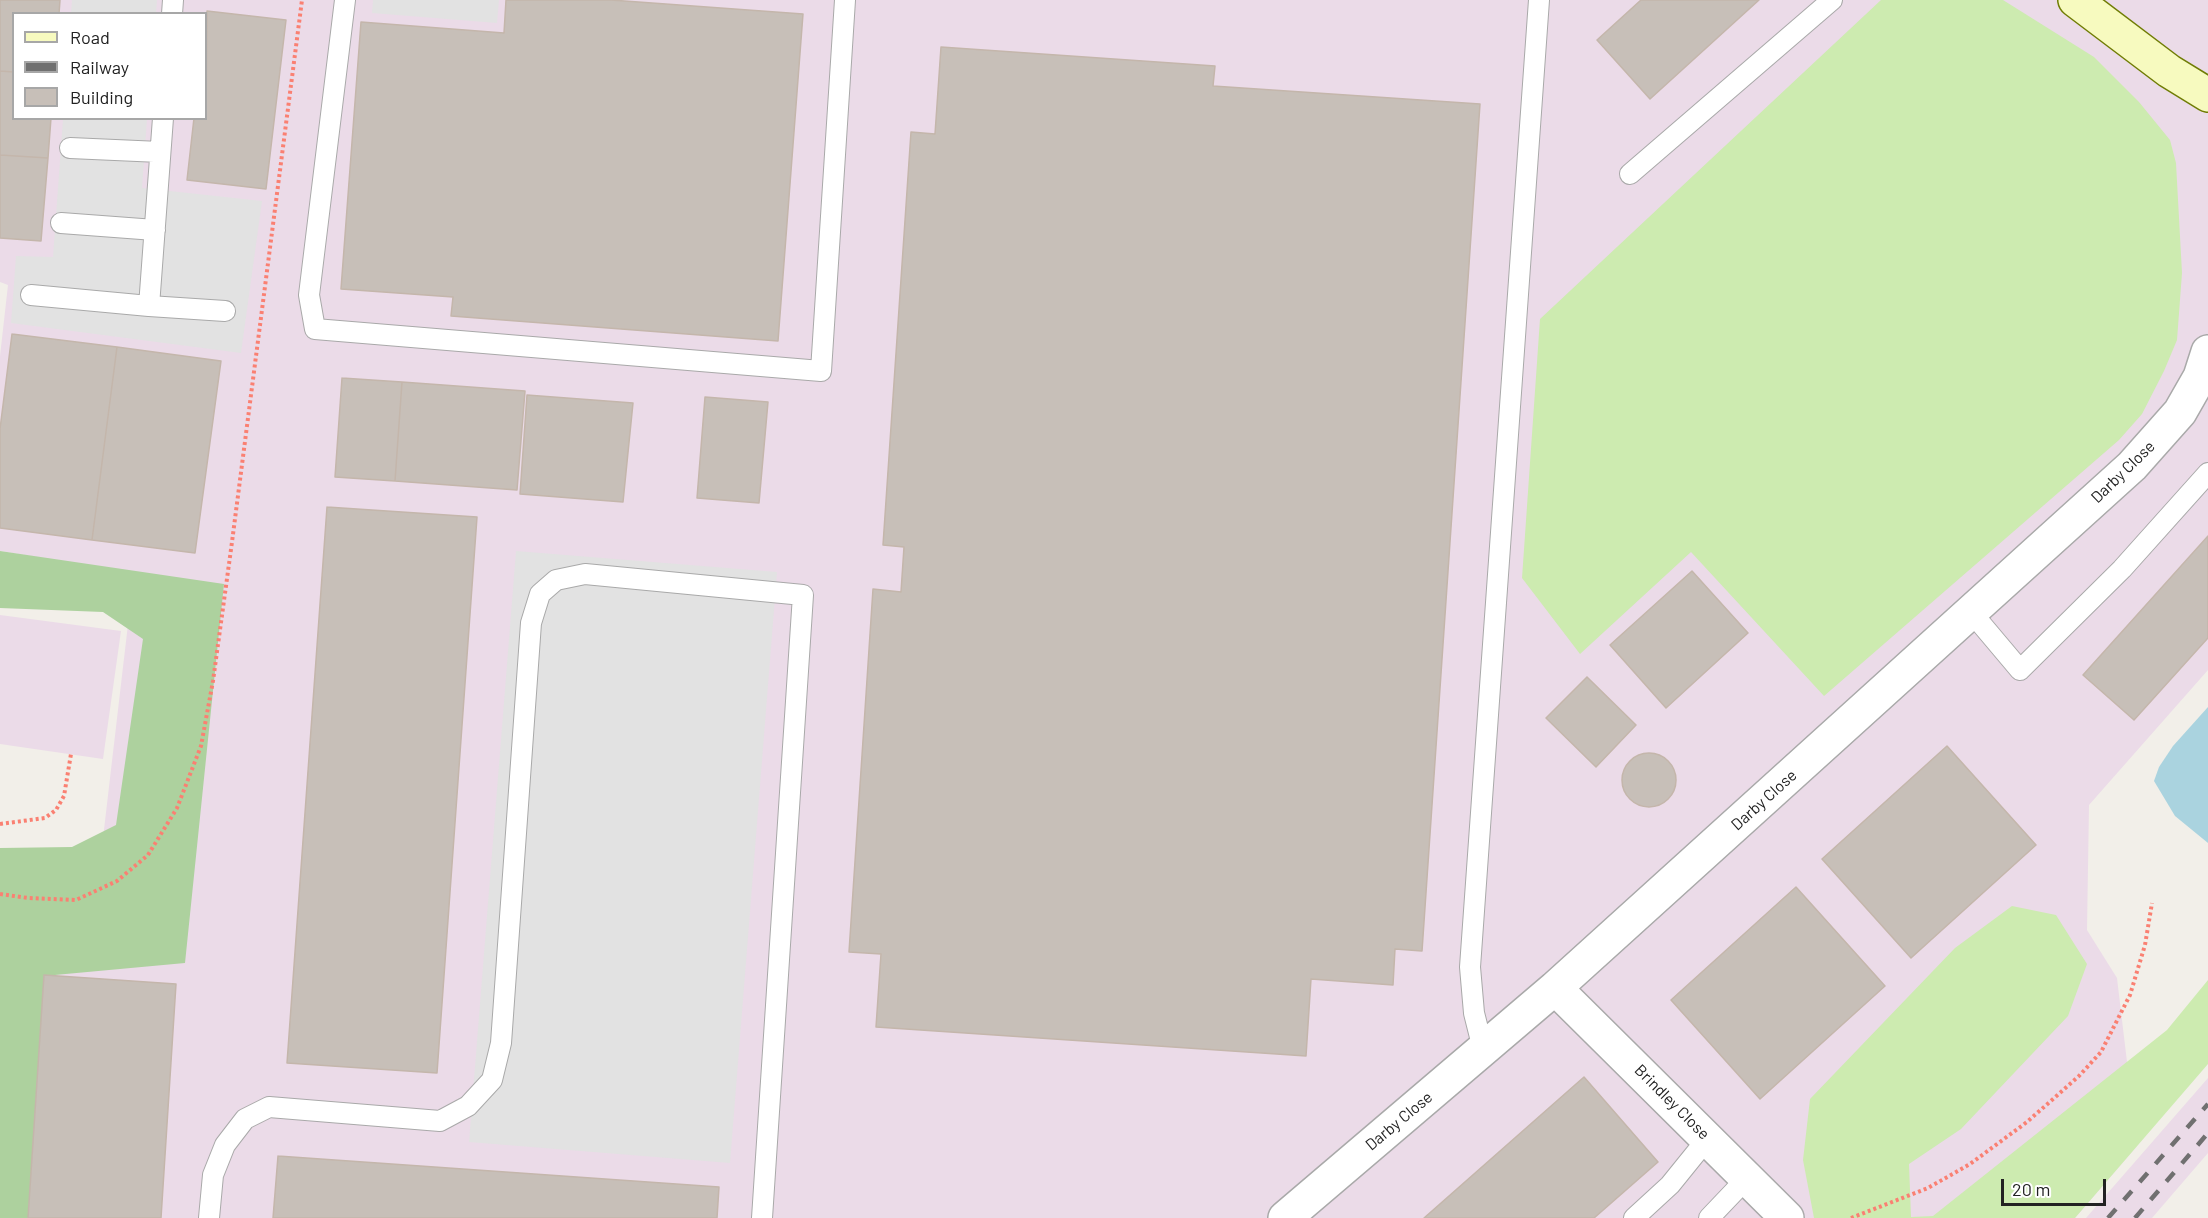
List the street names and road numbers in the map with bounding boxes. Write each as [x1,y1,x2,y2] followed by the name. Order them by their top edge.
[2087,437,2159,507] street label: Darby Close
[1727,766,1801,834] street label: Darby Close
[1631,1061,1713,1143] street label: Brindley Close
[1362,1088,1436,1154] street label: Darby Close

